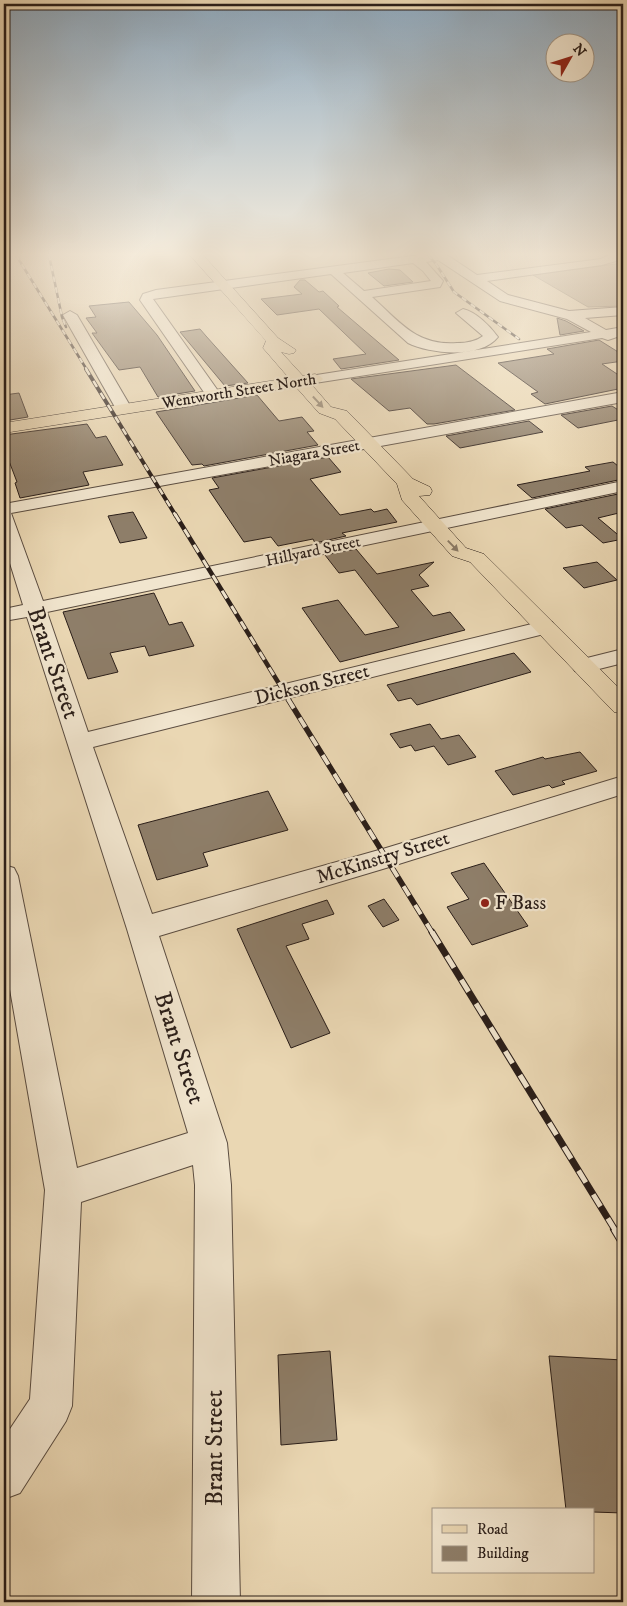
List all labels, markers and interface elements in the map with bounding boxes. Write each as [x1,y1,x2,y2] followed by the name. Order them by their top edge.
[544,32,594,82] north arrow
[569,40,590,61] text: N
[159,369,318,413] street label: Wentworth Street North
[312,396,324,408] one-way arrow
[267,435,361,471] street label: Niagara Street
[264,531,362,571] street label: Hillyard Street
[447,540,459,552] one-way arrow
[20,603,86,723] street label: Brant Street
[252,659,372,711] street label: Dickson Street
[313,826,453,890] street label: McKinstry Street
[495,891,546,916] place label: F Bass
[479,897,491,909] marker: F Bass
[147,988,211,1108] street label: Brant Street
[200,1390,230,1506] street label: Brant Street
[432,1508,594,1574] legend
[477,1520,509,1539] text: Road
[477,1544,529,1563] text: Building

